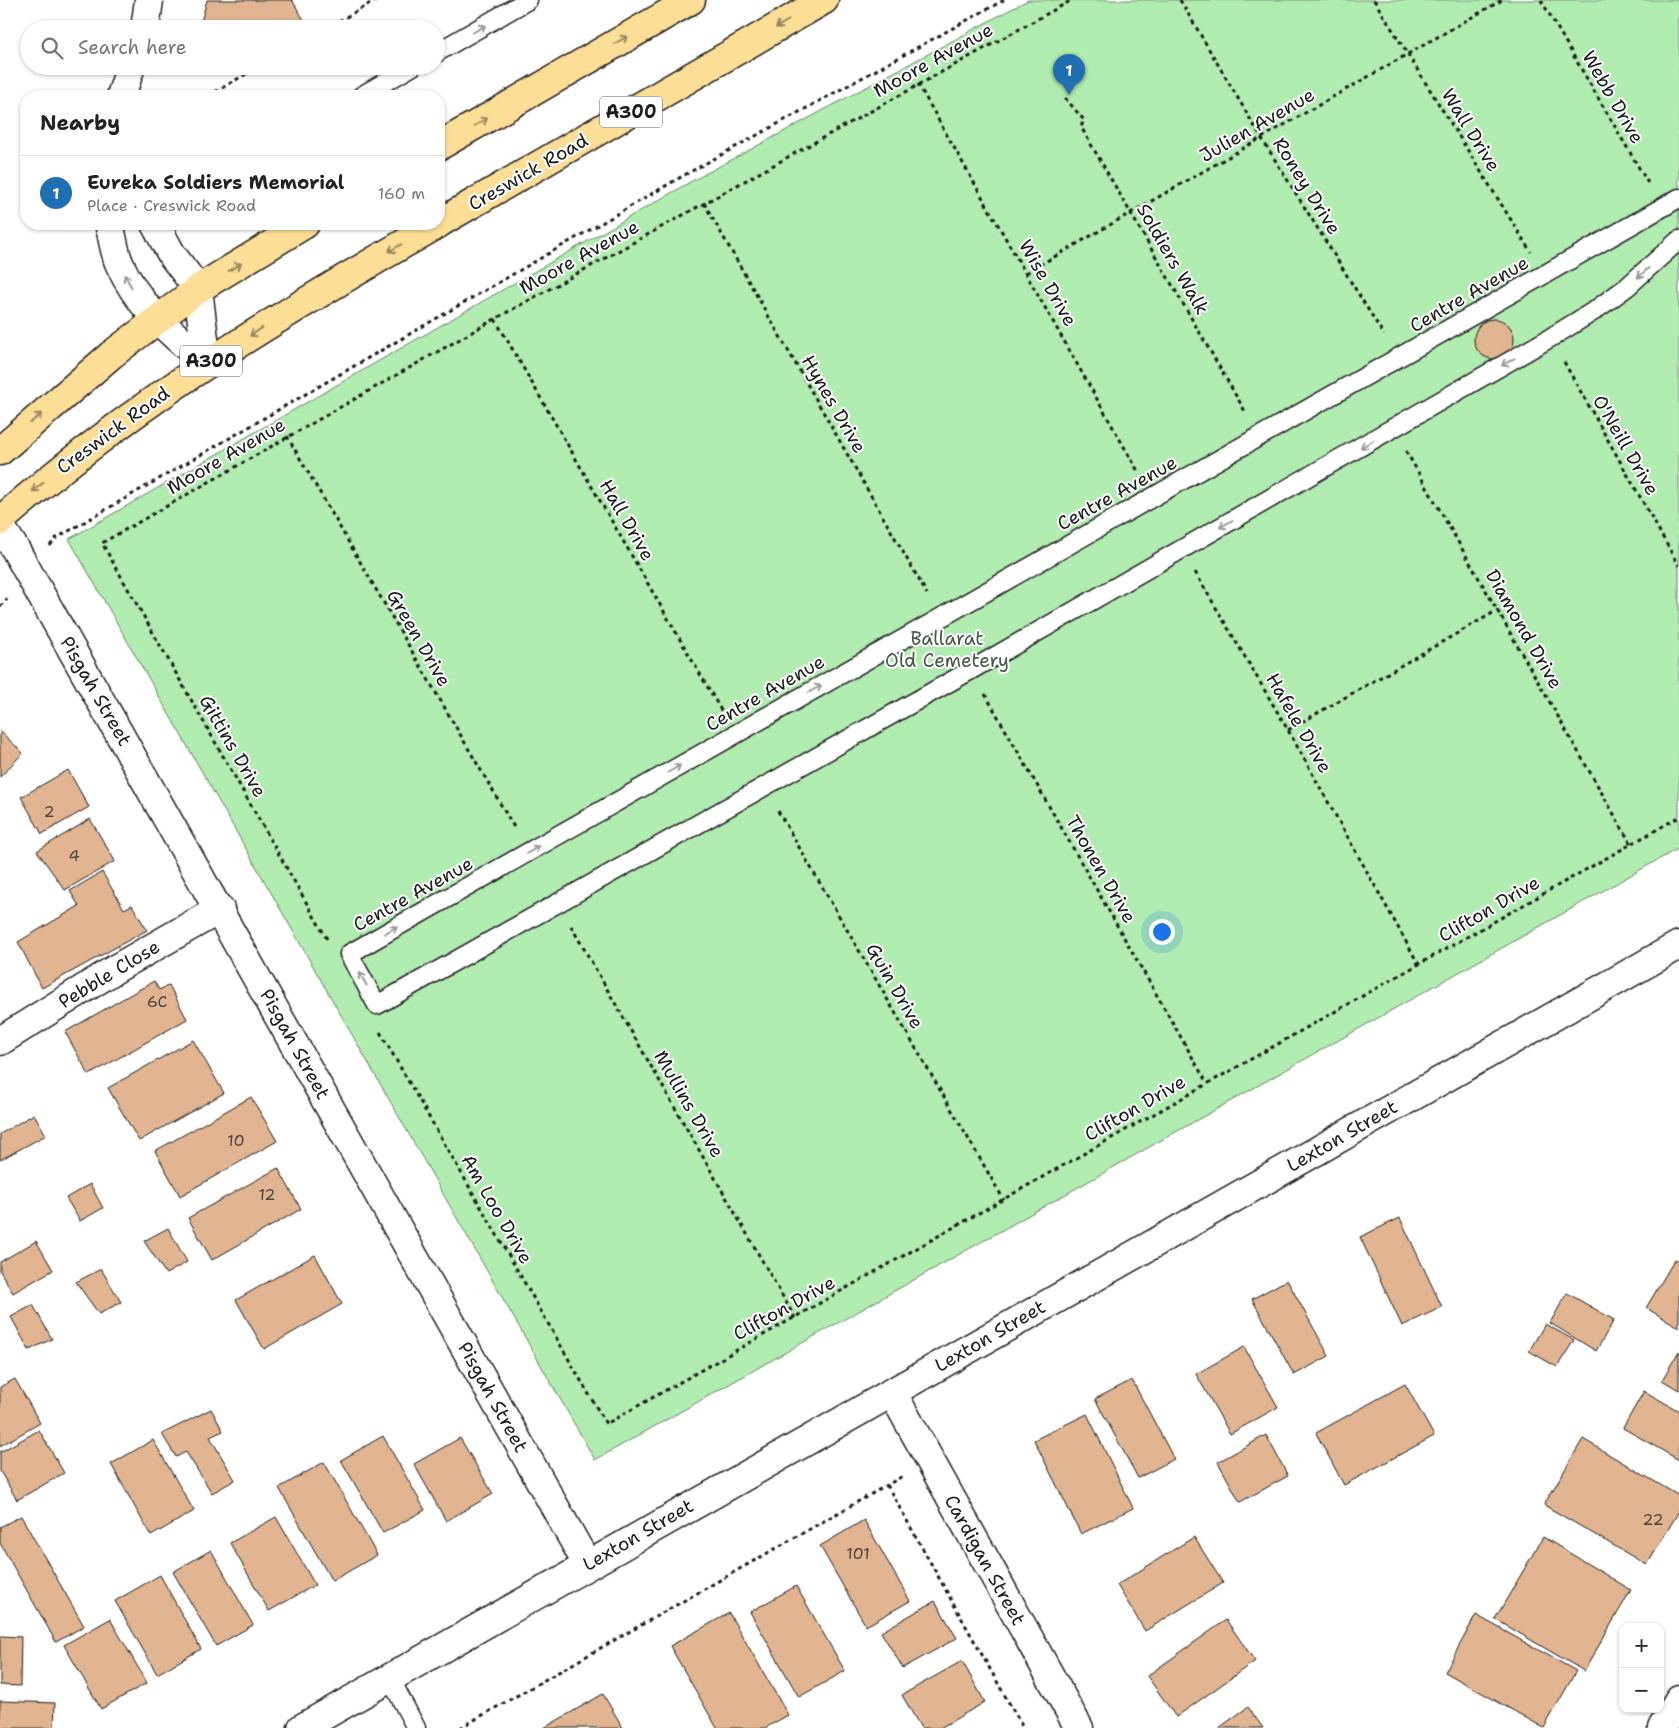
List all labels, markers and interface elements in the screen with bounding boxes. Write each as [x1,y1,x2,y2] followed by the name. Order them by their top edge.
[869,17,997,103] street label: Moore Avenue
[20,20,445,75] search box
[775,20,789,30] one-way arrow
[471,23,485,33] one-way arrow
[38,34,66,62] icon: search
[78,35,187,60] text: Search here
[614,35,628,45] one-way arrow
[1576,46,1650,148] street label: Webb Drive
[1053,54,1085,95] pin: 1
[1195,82,1319,168] street label: Julien Avenue
[1436,84,1506,176] street label: Wall Drive
[600,96,662,128] road number: A300
[40,109,120,137] text: Nearby
[473,116,487,126] one-way arrow
[464,128,592,216] street label: Creswick Road
[1267,133,1347,239] street label: Roney Drive
[87,170,344,195] text: Eureka Soldiers Memorial
[52,183,60,204] text: 1
[378,183,425,204] text: 160 m
[87,195,256,216] text: Place · Creswick Road
[1131,199,1215,319] street label: Soldiers Walk
[515,214,643,300] street label: Moore Avenue
[1013,235,1083,331] street label: Wise Drive
[389,244,403,254] one-way arrow
[1405,250,1533,338] street label: Centre Avenue
[227,262,241,272] one-way arrow
[1637,267,1650,278] one-way arrow
[123,274,133,288] one-way arrow
[250,327,264,337] one-way arrow
[180,346,242,376] road number: A300
[796,350,872,458] street label: Hynes Drive
[1501,358,1515,368] one-way arrow
[51,380,175,480] street label: Creswick Road
[1587,390,1665,500] street label: O'Neill Drive
[162,412,290,500] street label: Moore Avenue
[29,413,42,424] one-way arrow
[1361,439,1375,449] one-way arrow
[1053,450,1181,536] street label: Centre Avenue
[594,475,660,565] street label: Hall Drive
[32,481,45,493] one-way arrow
[1219,520,1234,529] one-way arrow
[1480,565,1568,693] street label: Diamond Drive
[381,585,457,691] street label: Green Drive
[885,626,1009,673] park label: Ballarat Old Cemetery
[55,632,137,750] street label: Pisgah Street
[701,649,829,737] street label: Centre Avenue
[1260,668,1338,778] street label: Hafele Drive
[808,684,823,694] one-way arrow
[194,690,272,802] street label: Gittins Drive
[666,764,681,774] one-way arrow
[43,801,55,822] house number: 2
[1060,810,1142,928] street label: Thonen Drive
[68,845,80,866] house number: 4
[525,845,540,855] one-way arrow
[349,851,477,937] street label: Centre Avenue
[1434,870,1544,948] street label: Clifton Drive
[1149,919,1175,945] your location
[384,925,399,935] one-way arrow
[54,934,164,1014] street label: Pebble Close
[860,939,930,1033] street label: Guin Drive
[358,972,368,987] one-way arrow
[254,984,336,1104] street label: Pisgah Street
[147,991,168,1012] house number: 6C
[648,1046,730,1162] street label: Mullins Drive
[1080,1069,1190,1147] street label: Clifton Drive
[1282,1094,1402,1178] street label: Lexton Street
[227,1130,245,1151] house number: 10
[456,1150,538,1268] street label: Am Loo Drive
[258,1184,276,1205] house number: 12
[729,1270,839,1346] street label: Clifton Drive
[930,1294,1050,1378] street label: Lexton Street
[452,1337,534,1457] street label: Pisgah Street
[939,1490,1031,1630] street label: Cardigan Street
[578,1493,698,1577] street label: Lexton Street
[1642,1509,1664,1530] house number: 22
[846,1543,870,1564] house number: 101
[1619,1623,1664,1713] map controls
[1619,1623,1664,1668] button: +
[1619,1668,1664,1713] button: −

